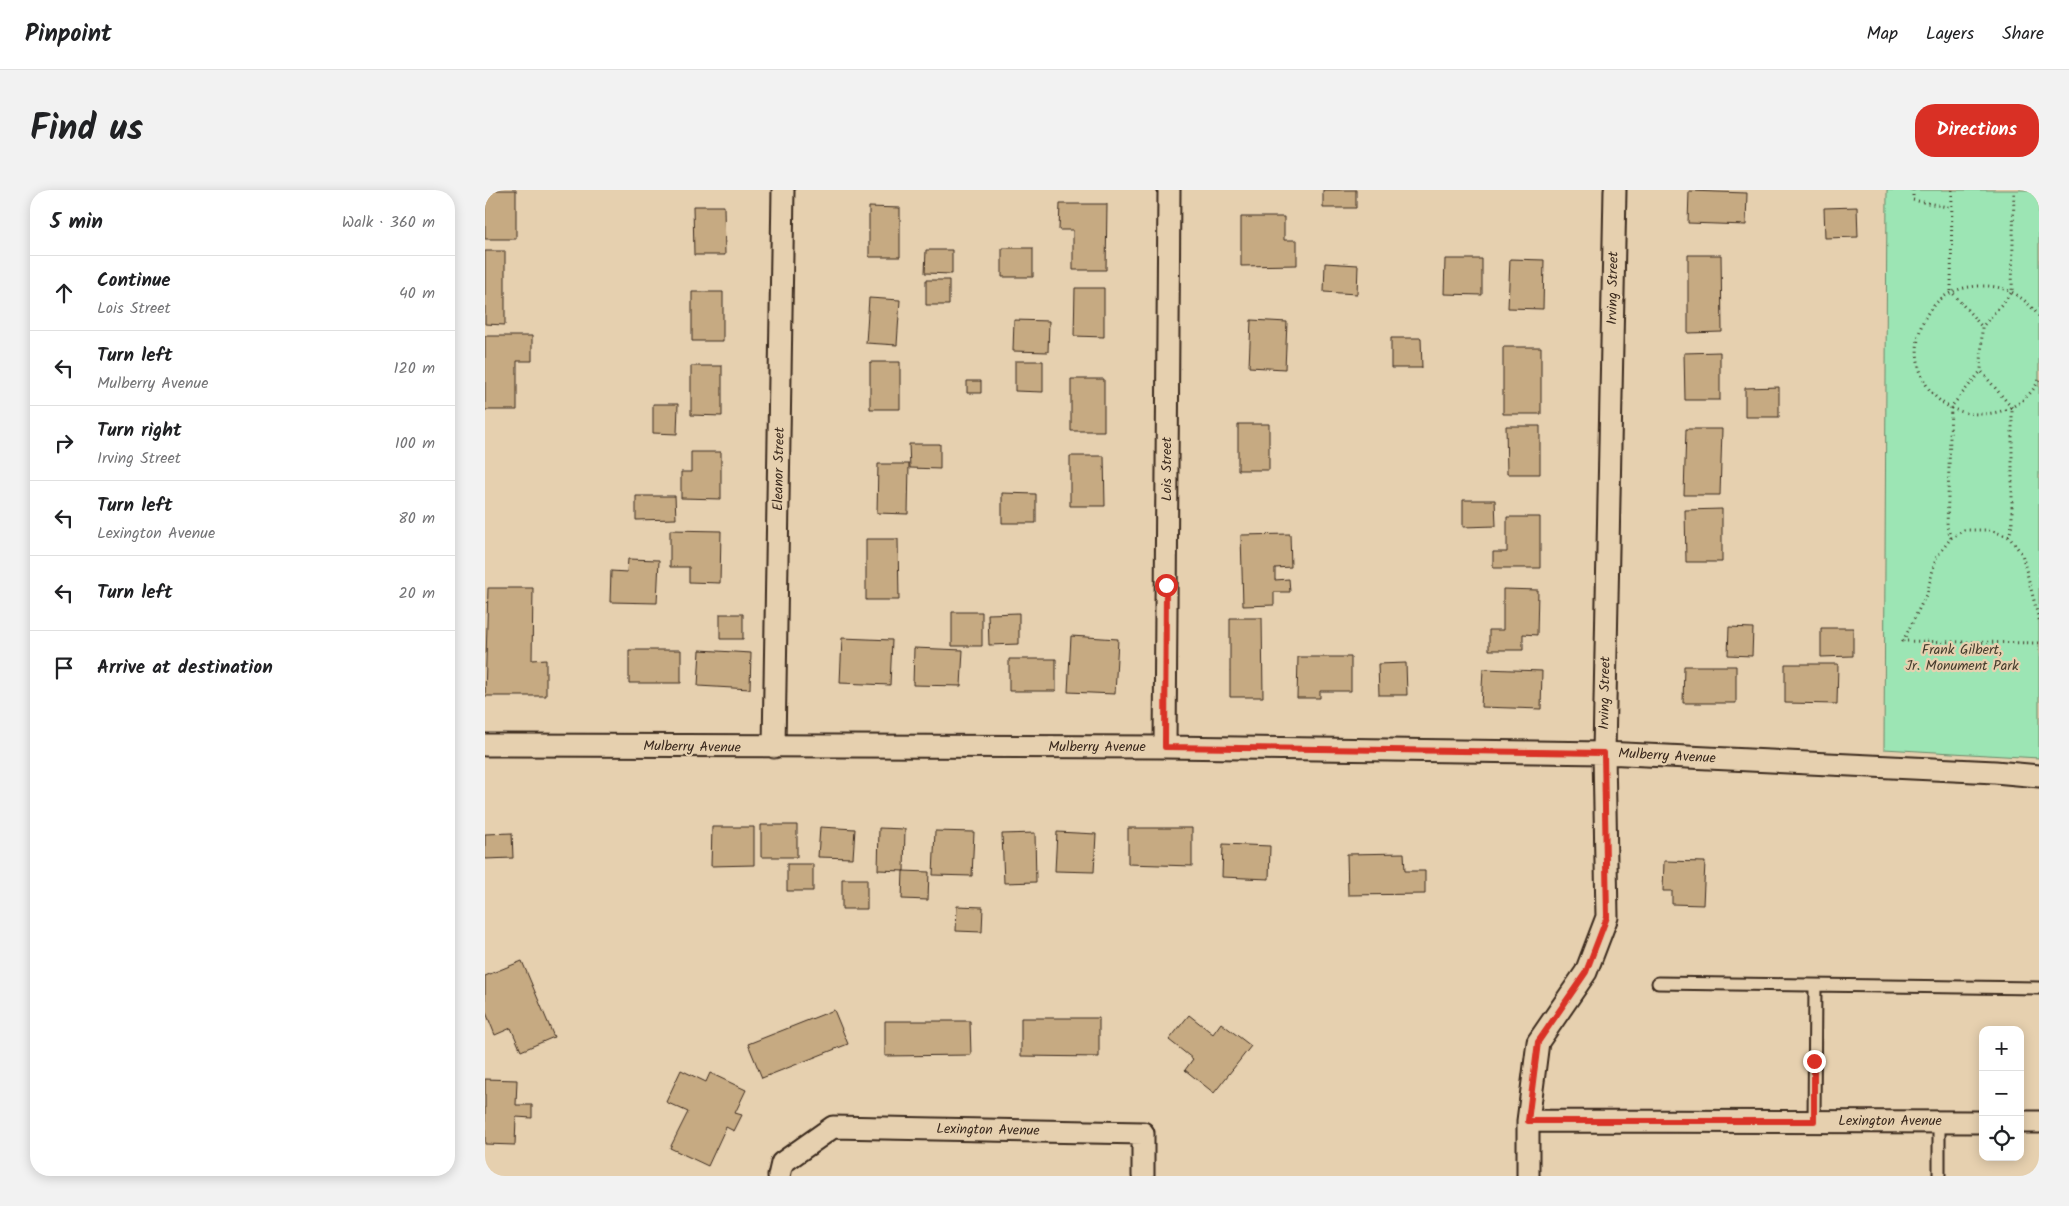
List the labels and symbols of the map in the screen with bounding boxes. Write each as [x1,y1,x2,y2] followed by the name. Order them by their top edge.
[1601,251,1625,325] street label: Irving Street
[767,426,791,511] street label: Eleanor Street
[1156,436,1178,501] street label: Lois Street
[1155,574,1178,597] route start
[1905,639,2019,677] park label: Frank Gilbert, Jr. Monument Park
[1593,656,1617,730] street label: Irving Street
[643,735,742,759] street label: Mulberry Avenue
[1048,736,1146,758] street label: Mulberry Avenue
[1618,742,1717,770] street label: Mulberry Avenue
[1803,1050,1826,1073] route end
[1838,1110,1942,1132] street label: Lexington Avenue
[936,1118,1041,1142] street label: Lexington Avenue

